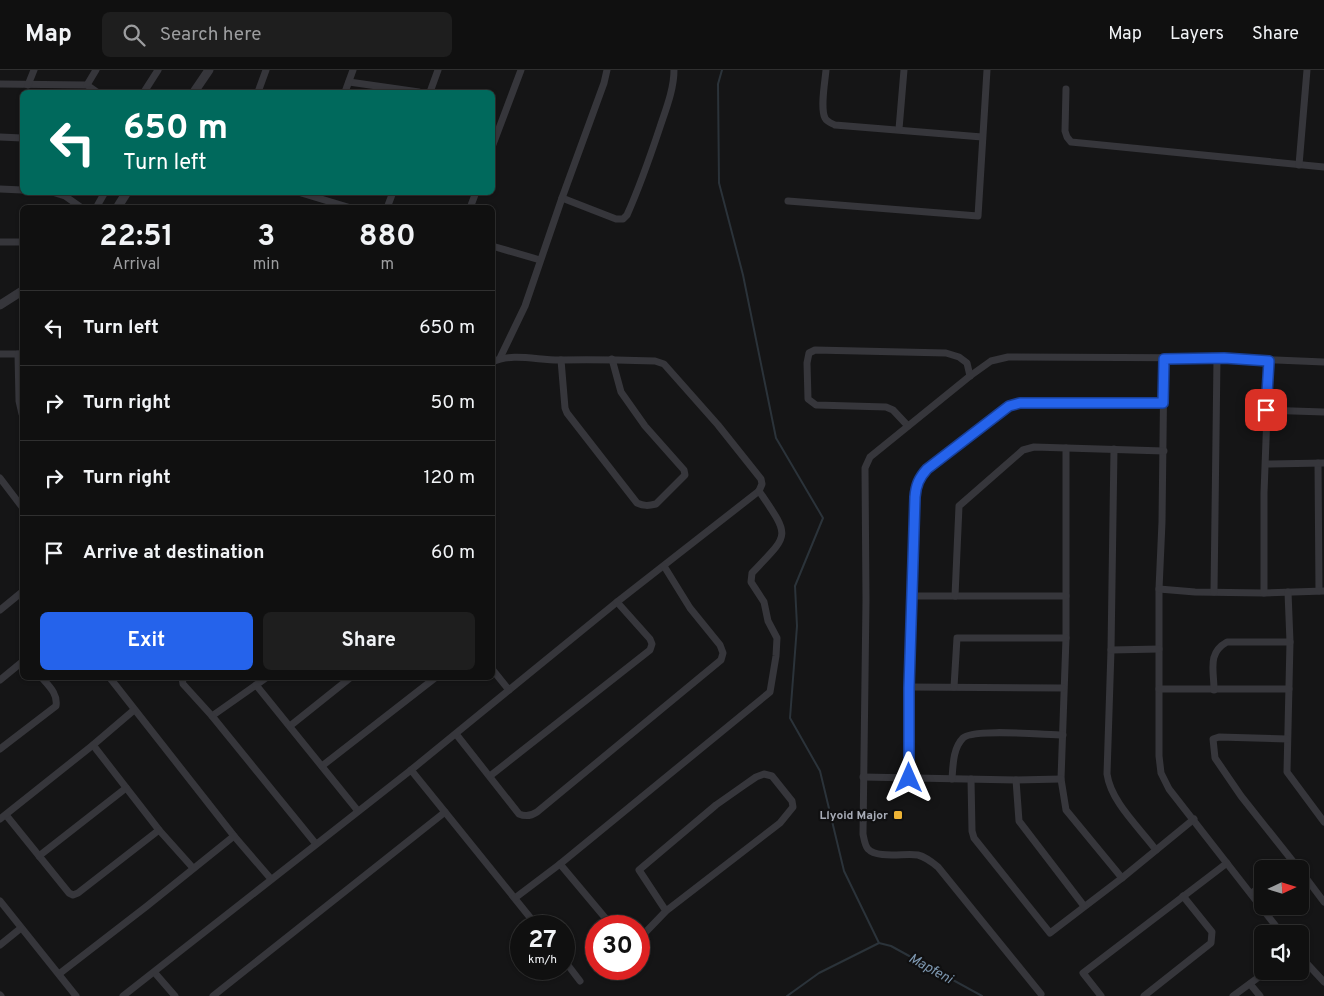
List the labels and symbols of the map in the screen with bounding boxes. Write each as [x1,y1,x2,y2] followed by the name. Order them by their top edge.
[1245,389,1287,431] pin
[882,751,934,803] position arrow
[819,808,888,824] place label: Llyoid Major
[892,809,904,821] marker: Llyoid Major
[1254,860,1309,915] north arrow
[585,915,650,980] speed limit sign: 30
[905,950,957,989] water label: Mapfeni

